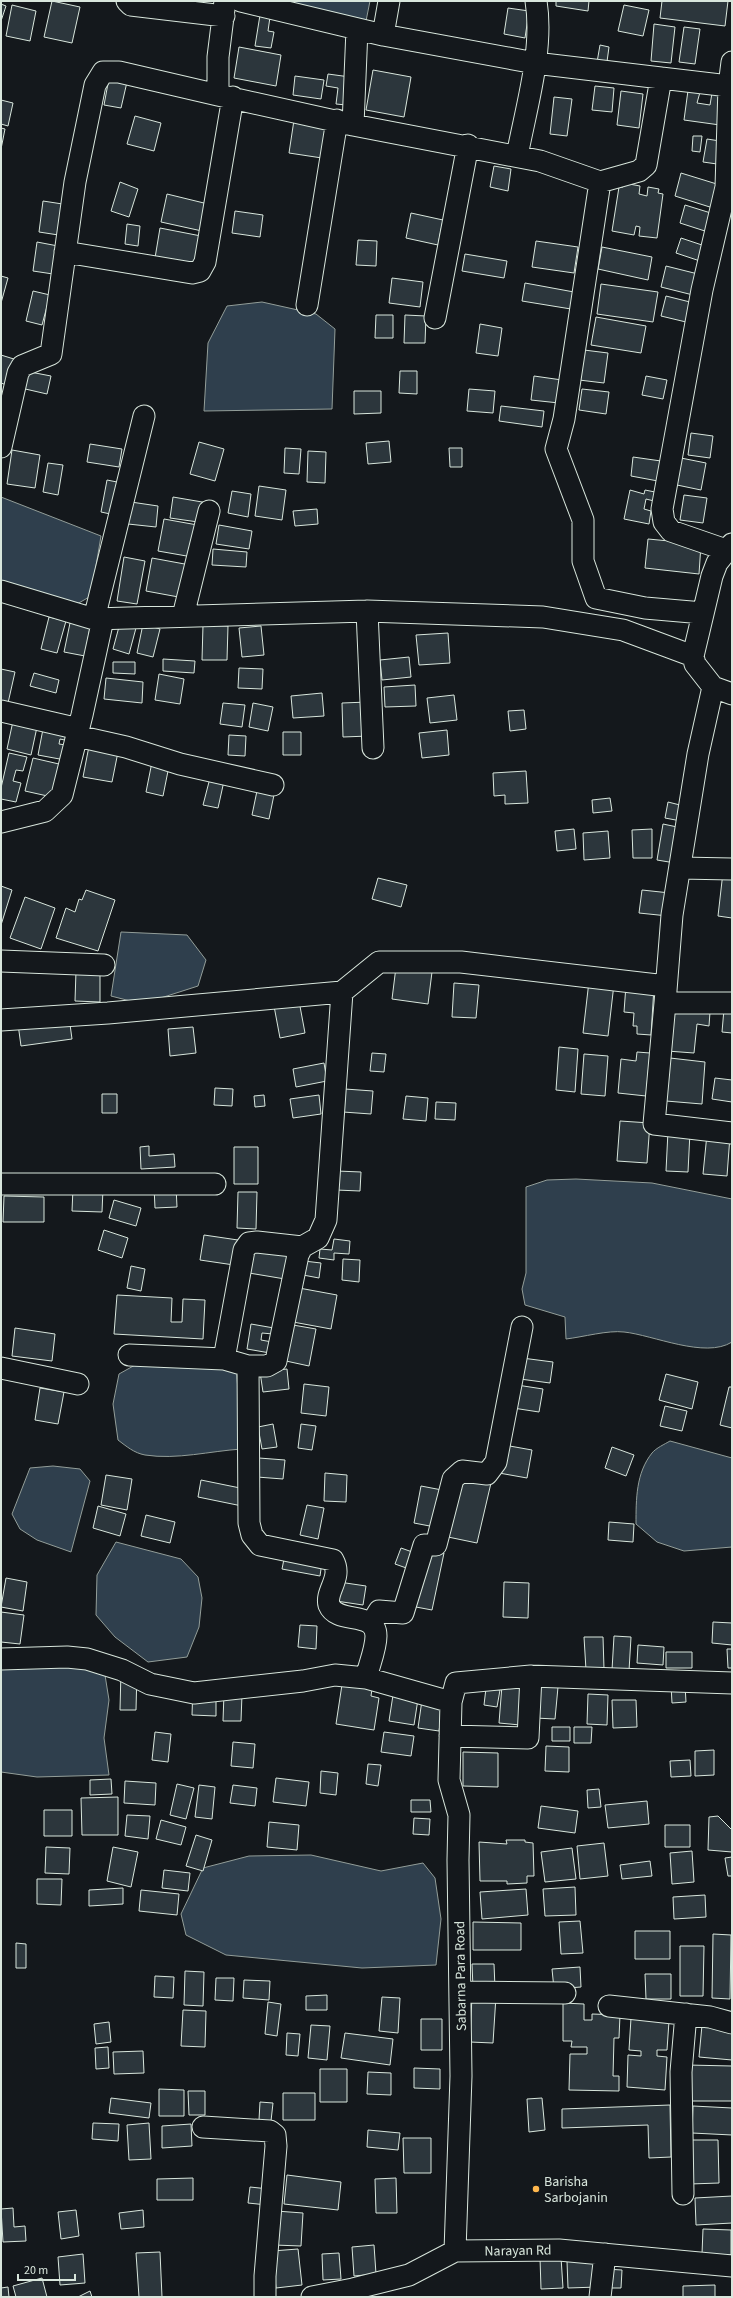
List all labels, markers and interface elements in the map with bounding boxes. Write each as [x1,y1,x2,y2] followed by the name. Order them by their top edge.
[450,1921,472,2031] street label: Sabarna Para Road
[544,2172,608,2208] place label: Barisha Sarbojanin
[531,2184,541,2194] marker: Barisha Sarbojanin
[484,2240,552,2262] street label: Narayan Rd
[18,2256,75,2282] scale bar
[24,2262,48,2279] text: 20 m

